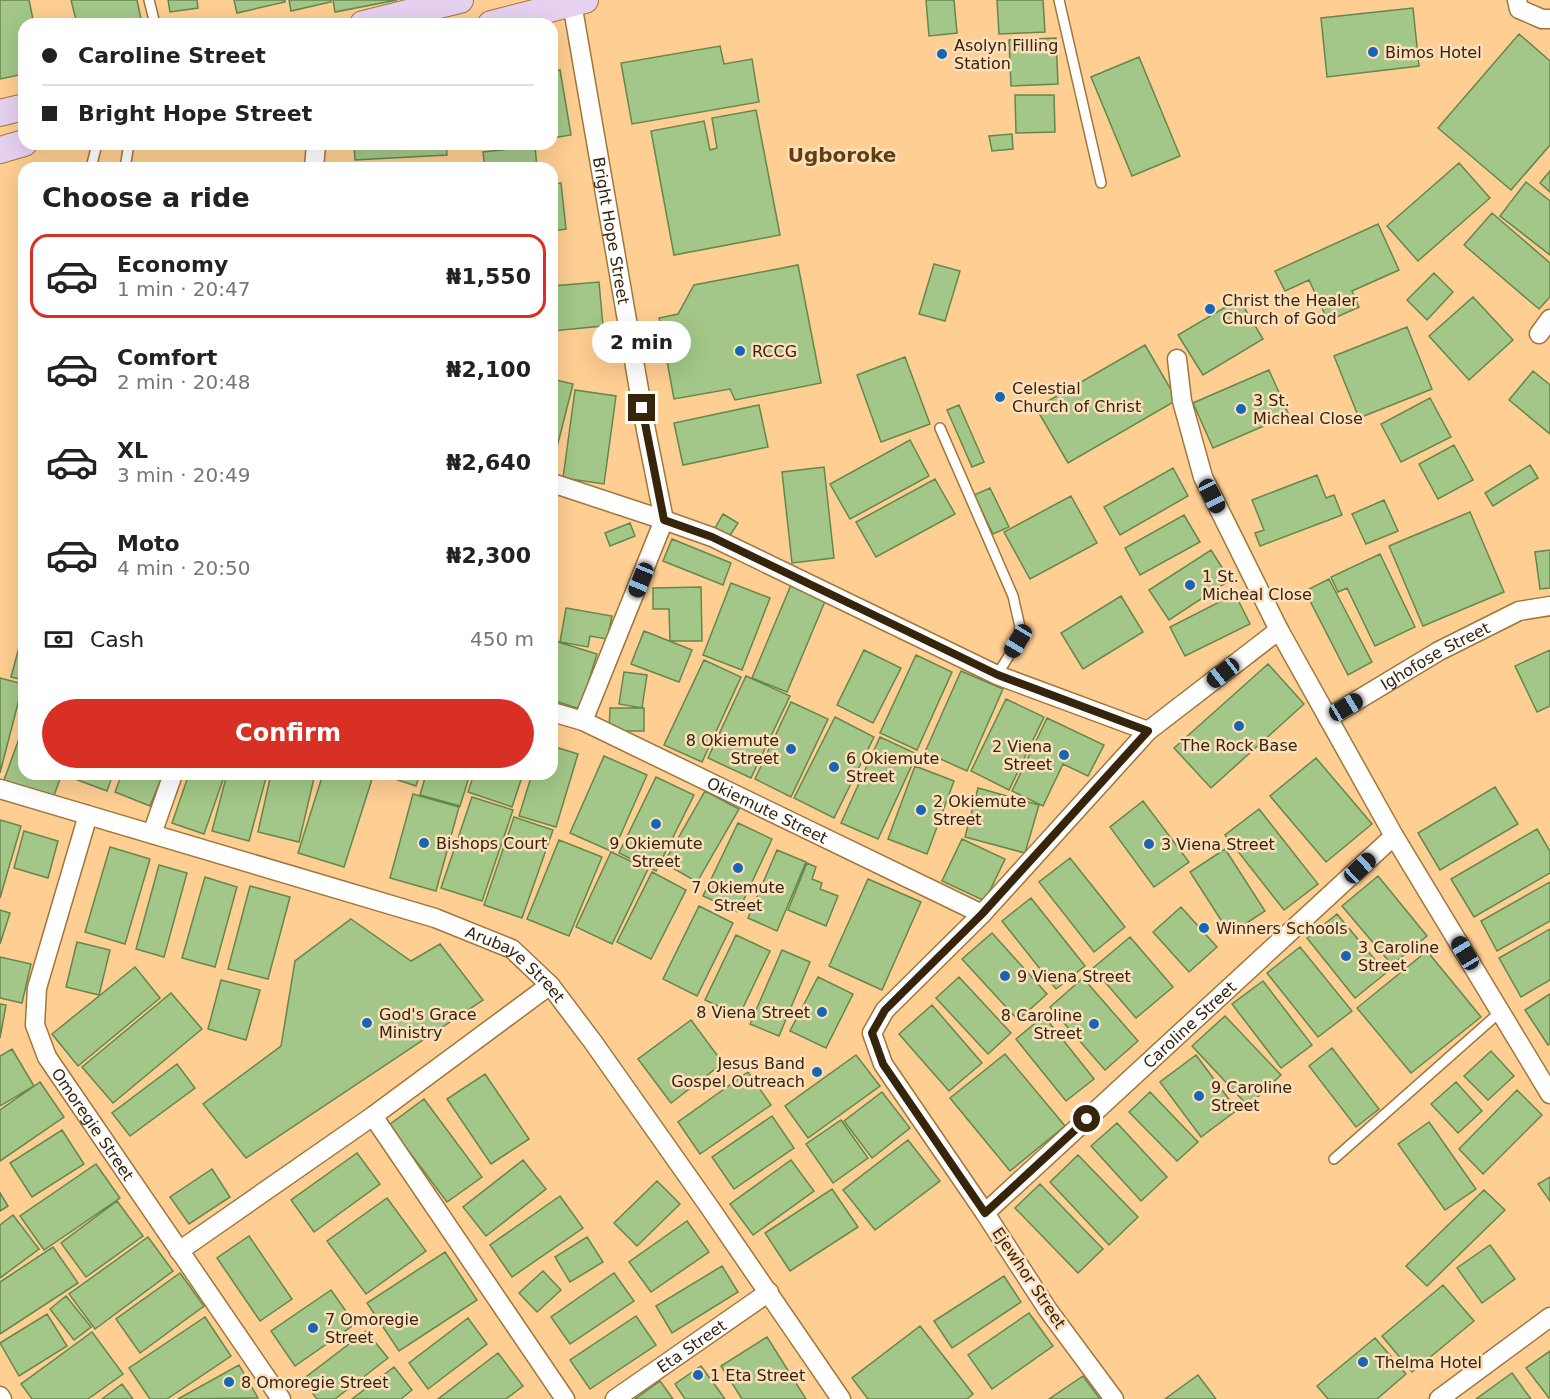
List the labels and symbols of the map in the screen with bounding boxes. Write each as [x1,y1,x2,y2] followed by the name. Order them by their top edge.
[954,36,1058,73] place label: Asolyn Filling Station
[1385,43,1482,62] place label: Bimos Hotel
[1366,45,1380,59] marker: Bimos Hotel
[935,47,949,61] marker: Asolyn Filling Station
[788,143,896,167] district label: Ugboroke
[589,155,634,306] street label: Bright Hope Street
[1222,291,1358,328] place label: Christ the Healer Church of God
[1203,302,1217,316] marker: Christ the Healer Church of God
[592,321,692,363] callout: 2 min
[752,342,797,361] place label: RCCG
[733,344,747,358] marker: RCCG
[1012,379,1141,416] place label: Celestial Church of Christ
[993,390,1007,404] marker: Celestial Church of Christ
[1253,391,1363,428] place label: 3 St. Micheal Close
[628,394,655,421] route end
[1234,402,1248,416] marker: 3 St. Micheal Close
[1196,476,1228,516] car
[626,560,656,600] car
[1202,567,1312,604] place label: 1 St. Micheal Close
[1183,578,1197,592] marker: 1 St. Micheal Close
[1377,618,1493,694] street label: Ighofose Street
[1001,621,1035,661] car
[1203,655,1243,691] car
[1326,690,1366,724] car
[1232,719,1246,733] marker: The Rock Base
[686,731,779,768] place label: 8 Okiemute Street
[1179,736,1298,755] place label: The Rock Base
[992,737,1052,774] place label: 2 Viena Street
[784,742,798,756] marker: 8 Okiemute Street
[1057,748,1071,762] marker: 2 Viena Street
[846,749,939,786] place label: 6 Okiemute Street
[827,760,841,774] marker: 6 Okiemute Street
[704,773,831,847] street label: Okiemute Street
[933,792,1026,829] place label: 2 Okiemute Street
[914,803,928,817] marker: 2 Okiemute Street
[649,817,663,831] marker: 9 Okiemute Street
[436,834,547,853] place label: Bishops Court
[609,834,703,871] place label: 9 Okiemute Street
[1161,835,1275,854] place label: 3 Viena Street
[417,836,431,850] marker: Bishops Court
[1142,837,1156,851] marker: 3 Viena Street
[1341,849,1379,887] car
[731,861,745,875] marker: 7 Okiemute Street
[691,878,785,915] place label: 7 Okiemute Street
[1216,919,1348,938] place label: Winners Schools
[1197,921,1211,935] marker: Winners Schools
[463,922,569,1006] street label: Arubaye Street
[1448,933,1482,973] car
[1358,938,1439,975] place label: 3 Caroline Street
[1339,949,1353,963] marker: 3 Caroline Street
[1017,967,1131,986] place label: 9 Viena Street
[998,969,1012,983] marker: 9 Viena Street
[1139,977,1240,1072] street label: Caroline Street
[696,1003,810,1022] place label: 8 Viena Street
[379,1005,477,1042] place label: God's Grace Ministry
[815,1005,829,1019] marker: 8 Viena Street
[1001,1006,1082,1043] place label: 8 Caroline Street
[360,1016,374,1030] marker: God's Grace Ministry
[1087,1017,1101,1031] marker: 8 Caroline Street
[671,1054,805,1091] place label: Jesus Band Gospel Outreach
[48,1064,138,1184] street label: Omoregie Street
[810,1065,824,1079] marker: Jesus Band Gospel Outreach
[1211,1078,1292,1115] place label: 9 Caroline Street
[1192,1089,1206,1103] marker: 9 Caroline Street
[1073,1105,1100,1132] route start
[988,1224,1070,1332] street label: Ejewhor Street
[325,1310,419,1347] place label: 7 Omoregie Street
[653,1315,730,1377] street label: Eta Street
[306,1321,320,1335] marker: 7 Omoregie Street
[1374,1353,1482,1372] place label: Thelma Hotel
[1356,1355,1370,1369] marker: Thelma Hotel
[710,1366,805,1385] place label: 1 Eta Street
[691,1368,705,1382] marker: 1 Eta Street
[241,1373,388,1392] place label: 8 Omoregie Street
[222,1375,236,1389] marker: 8 Omoregie Street

